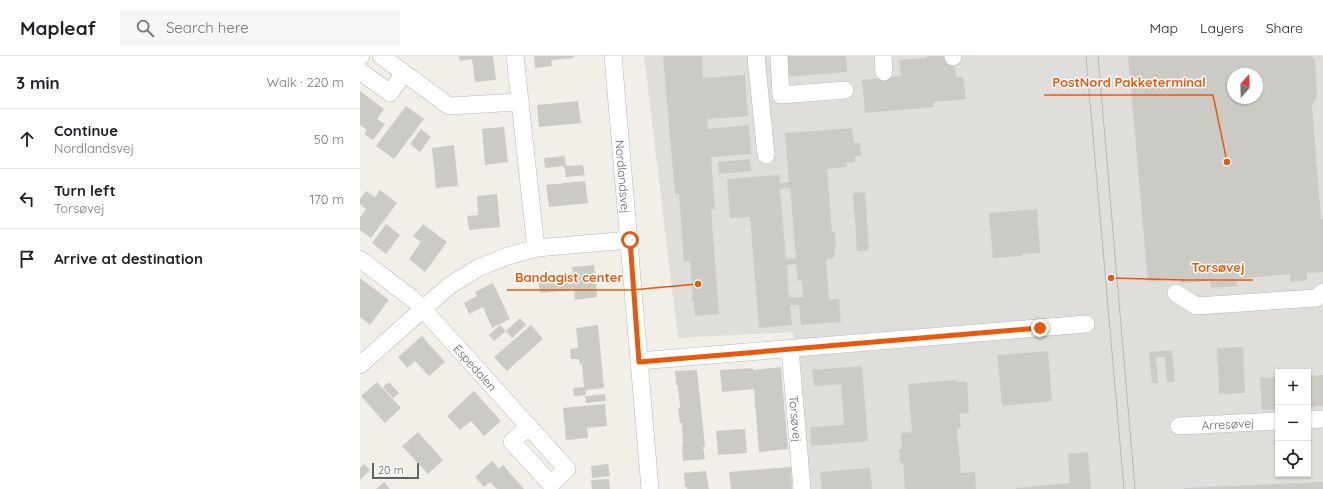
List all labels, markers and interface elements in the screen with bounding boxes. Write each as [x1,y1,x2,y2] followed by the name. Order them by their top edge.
[120,10,400,46] search box
[20,16,96,40] text: Mapleaf
[134,17,156,39] icon: search
[166,18,249,37] text: Search here
[1149,19,1178,37] text: Map
[1200,19,1244,37] text: Layers
[1266,19,1303,37] text: Share
[1227,68,1263,104] north arrow
[1044,70,1213,95] callout: PostNord Pakketerminal
[16,72,60,93] text: 3 min
[267,74,344,90] text: Walk · 220 m
[1052,74,1206,90] text: PostNord Pakketerminal
[54,121,118,140] text: Continue
[16,128,38,150] icon: ahead
[314,131,344,147] text: 50 m
[613,139,634,214] street label: Nordlandsvej
[54,140,134,156] text: Nordlandsvej
[54,181,116,200] text: Turn left
[16,188,38,210] icon: left
[309,191,344,207] text: 170 m
[54,200,105,216] text: Torsøvej
[621,231,639,249] route start
[16,248,38,270] icon: arrive
[54,249,203,268] text: Arrive at destination
[1184,255,1253,280] callout: Torsøvej
[1191,259,1245,275] text: Torsøvej
[507,265,631,290] callout: Bandagist center
[515,269,623,285] text: Bandagist center
[1031,319,1049,337] route end
[451,341,500,394] street label: Espedalen
[1275,369,1311,477] map controls
[1275,369,1311,405] button: +
[787,395,805,443] street label: Torsøvej
[1275,405,1311,441] button: −
[1201,415,1255,432] street label: Arresøvej
[1275,441,1311,477] button: locate
[372,461,419,480] scale bar
[378,463,404,477] text: 20 m

